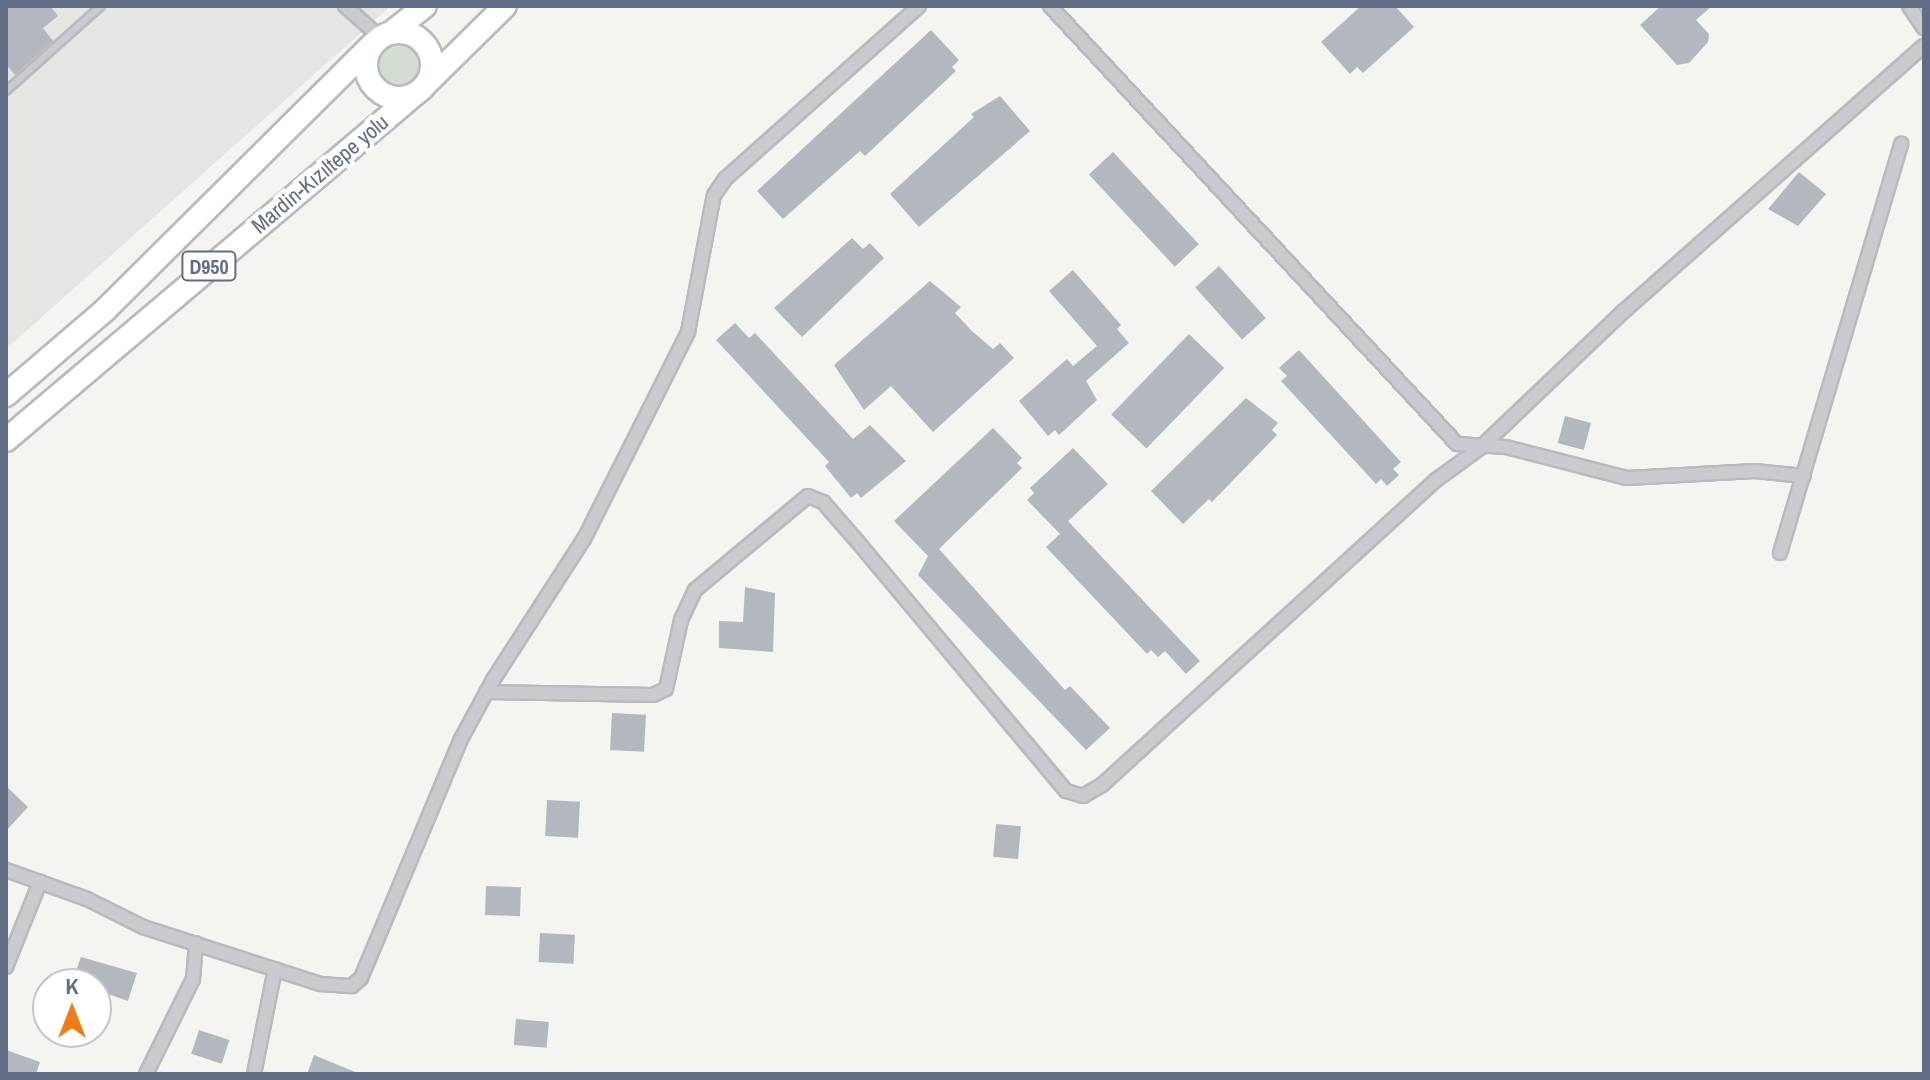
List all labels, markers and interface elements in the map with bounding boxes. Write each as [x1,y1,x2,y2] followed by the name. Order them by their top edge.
[246,109,394,239] street label: Mardin-Kızıltepe yolu
[181,250,237,282] road number: D950
[32,968,112,1048] north arrow
[65,971,79,1001] text: K

